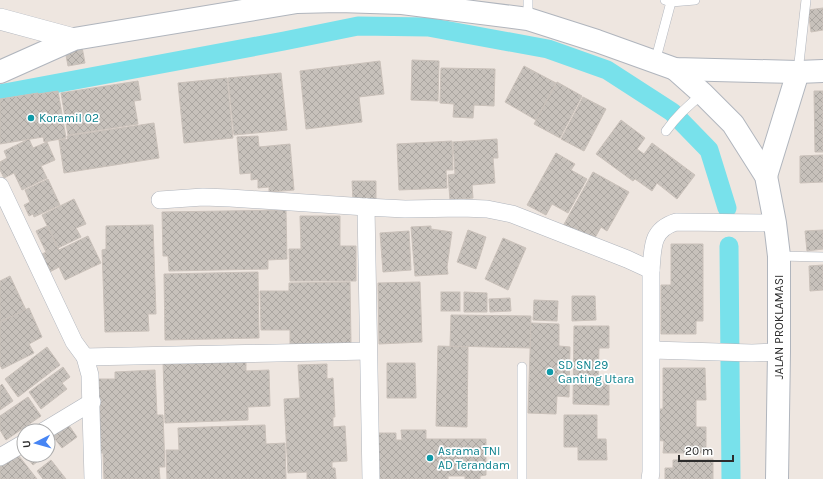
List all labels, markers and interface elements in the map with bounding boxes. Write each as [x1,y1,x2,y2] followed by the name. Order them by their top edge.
[39,111,99,125] place label: Koramil 02
[26,113,36,123] marker: Koramil 02
[772,275,786,379] street label: JALAN PROKLAMASI
[558,358,634,386] place label: SD SN 29 Ganting Utara
[545,367,555,377] marker: SD SN 29 Ganting Utara
[16,423,56,463] north arrow
[679,437,733,463] scale bar
[20,440,33,448] text: U
[438,444,510,472] place label: Asrama TNI AD Terandam
[685,444,713,458] text: 20 m
[425,453,435,463] marker: Asrama TNI AD Terandam

